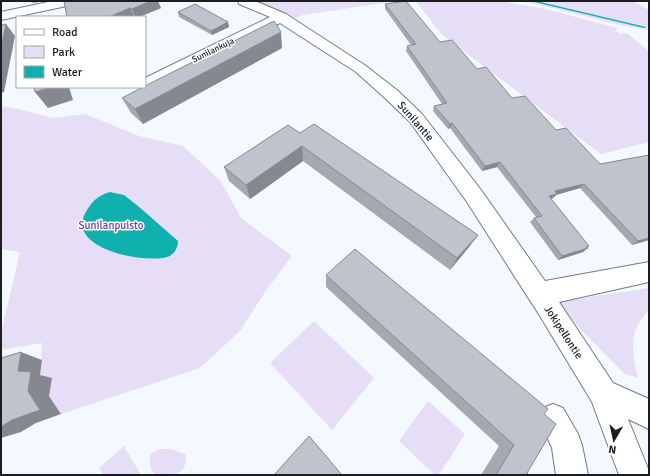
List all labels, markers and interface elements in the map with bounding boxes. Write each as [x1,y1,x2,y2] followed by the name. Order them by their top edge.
[16,16,146,88] legend
[52,25,78,40] text: Road
[190,35,237,65] street label: Sunilankuja
[52,45,75,60] text: Park
[52,65,83,80] text: Water
[395,99,436,144] street label: Sunilantie
[78,219,144,232] park label: Sunilanpuisto
[542,303,586,361] street label: Jokipellontie
[594,420,634,460] north arrow
[608,442,617,456] text: N

